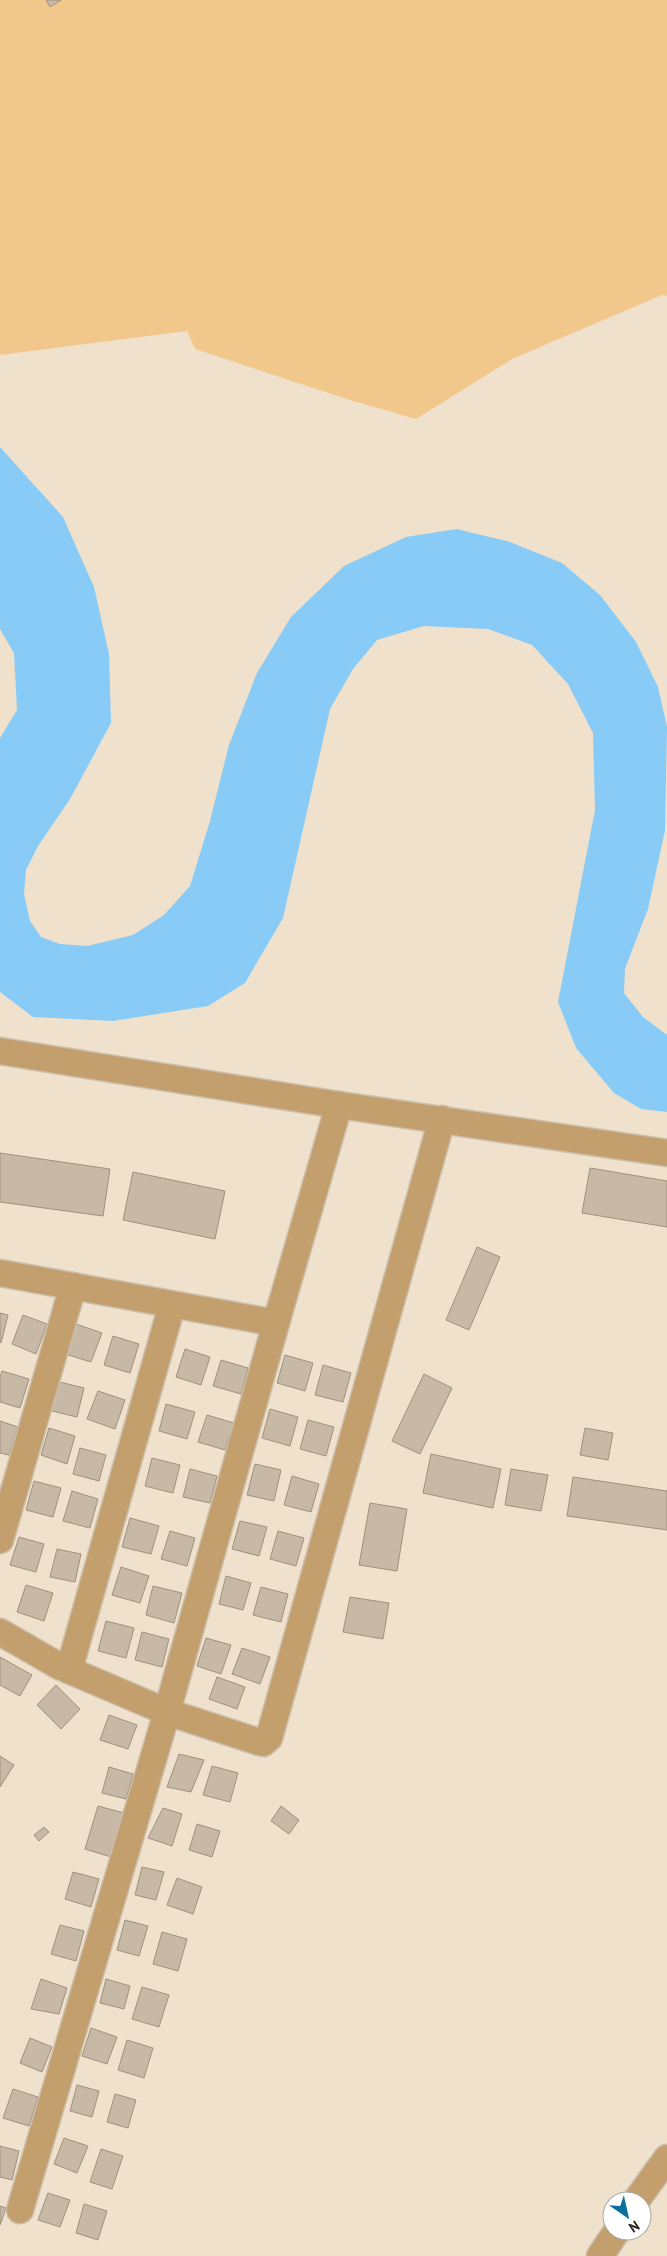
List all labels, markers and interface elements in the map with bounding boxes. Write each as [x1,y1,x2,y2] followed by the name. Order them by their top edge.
[602,2191,652,2241] north arrow
[625,2217,643,2237] text: N

